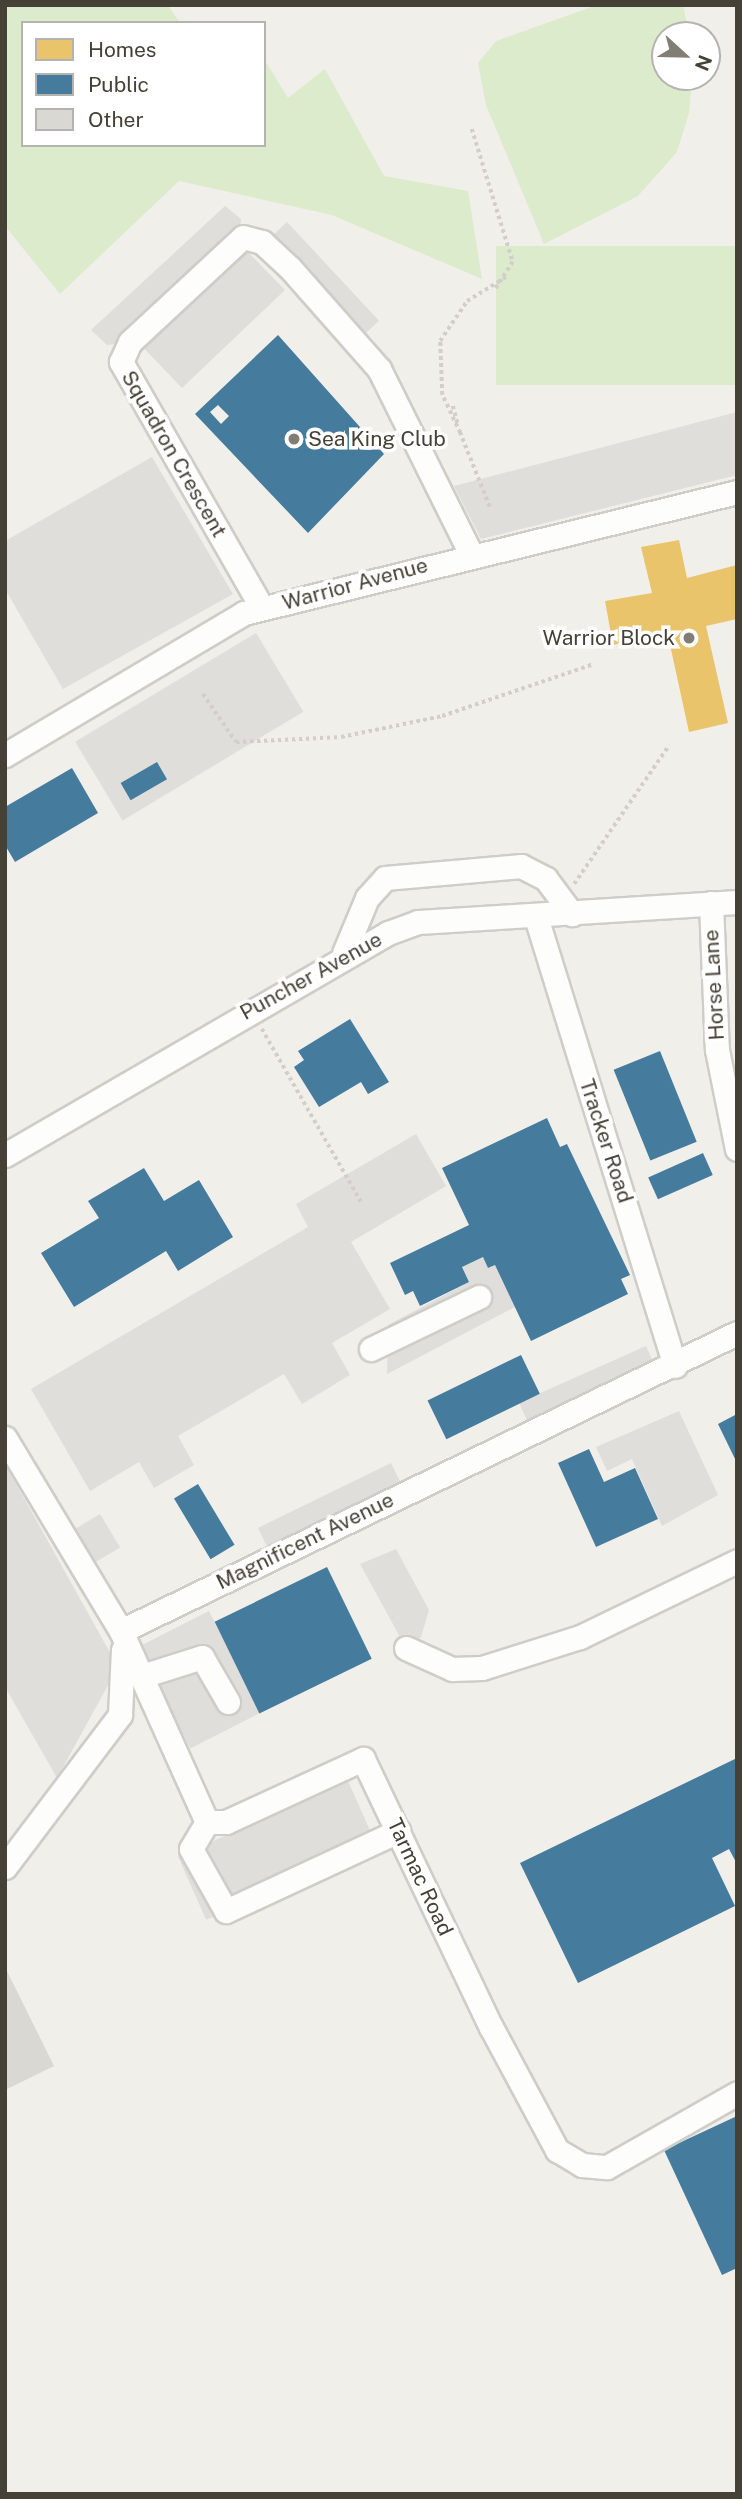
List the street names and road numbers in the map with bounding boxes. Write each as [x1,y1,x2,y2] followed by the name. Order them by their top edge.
[116,366,232,542] street label: Squadron Crescent
[279,552,431,616] street label: Warrior Avenue
[236,927,386,1025] street label: Puncher Avenue
[699,929,729,1041] street label: Horse Lane
[574,1076,638,1206] street label: Tracker Road
[212,1487,398,1595] street label: Magnificent Avenue
[382,1814,458,1940] street label: Tarmac Road

